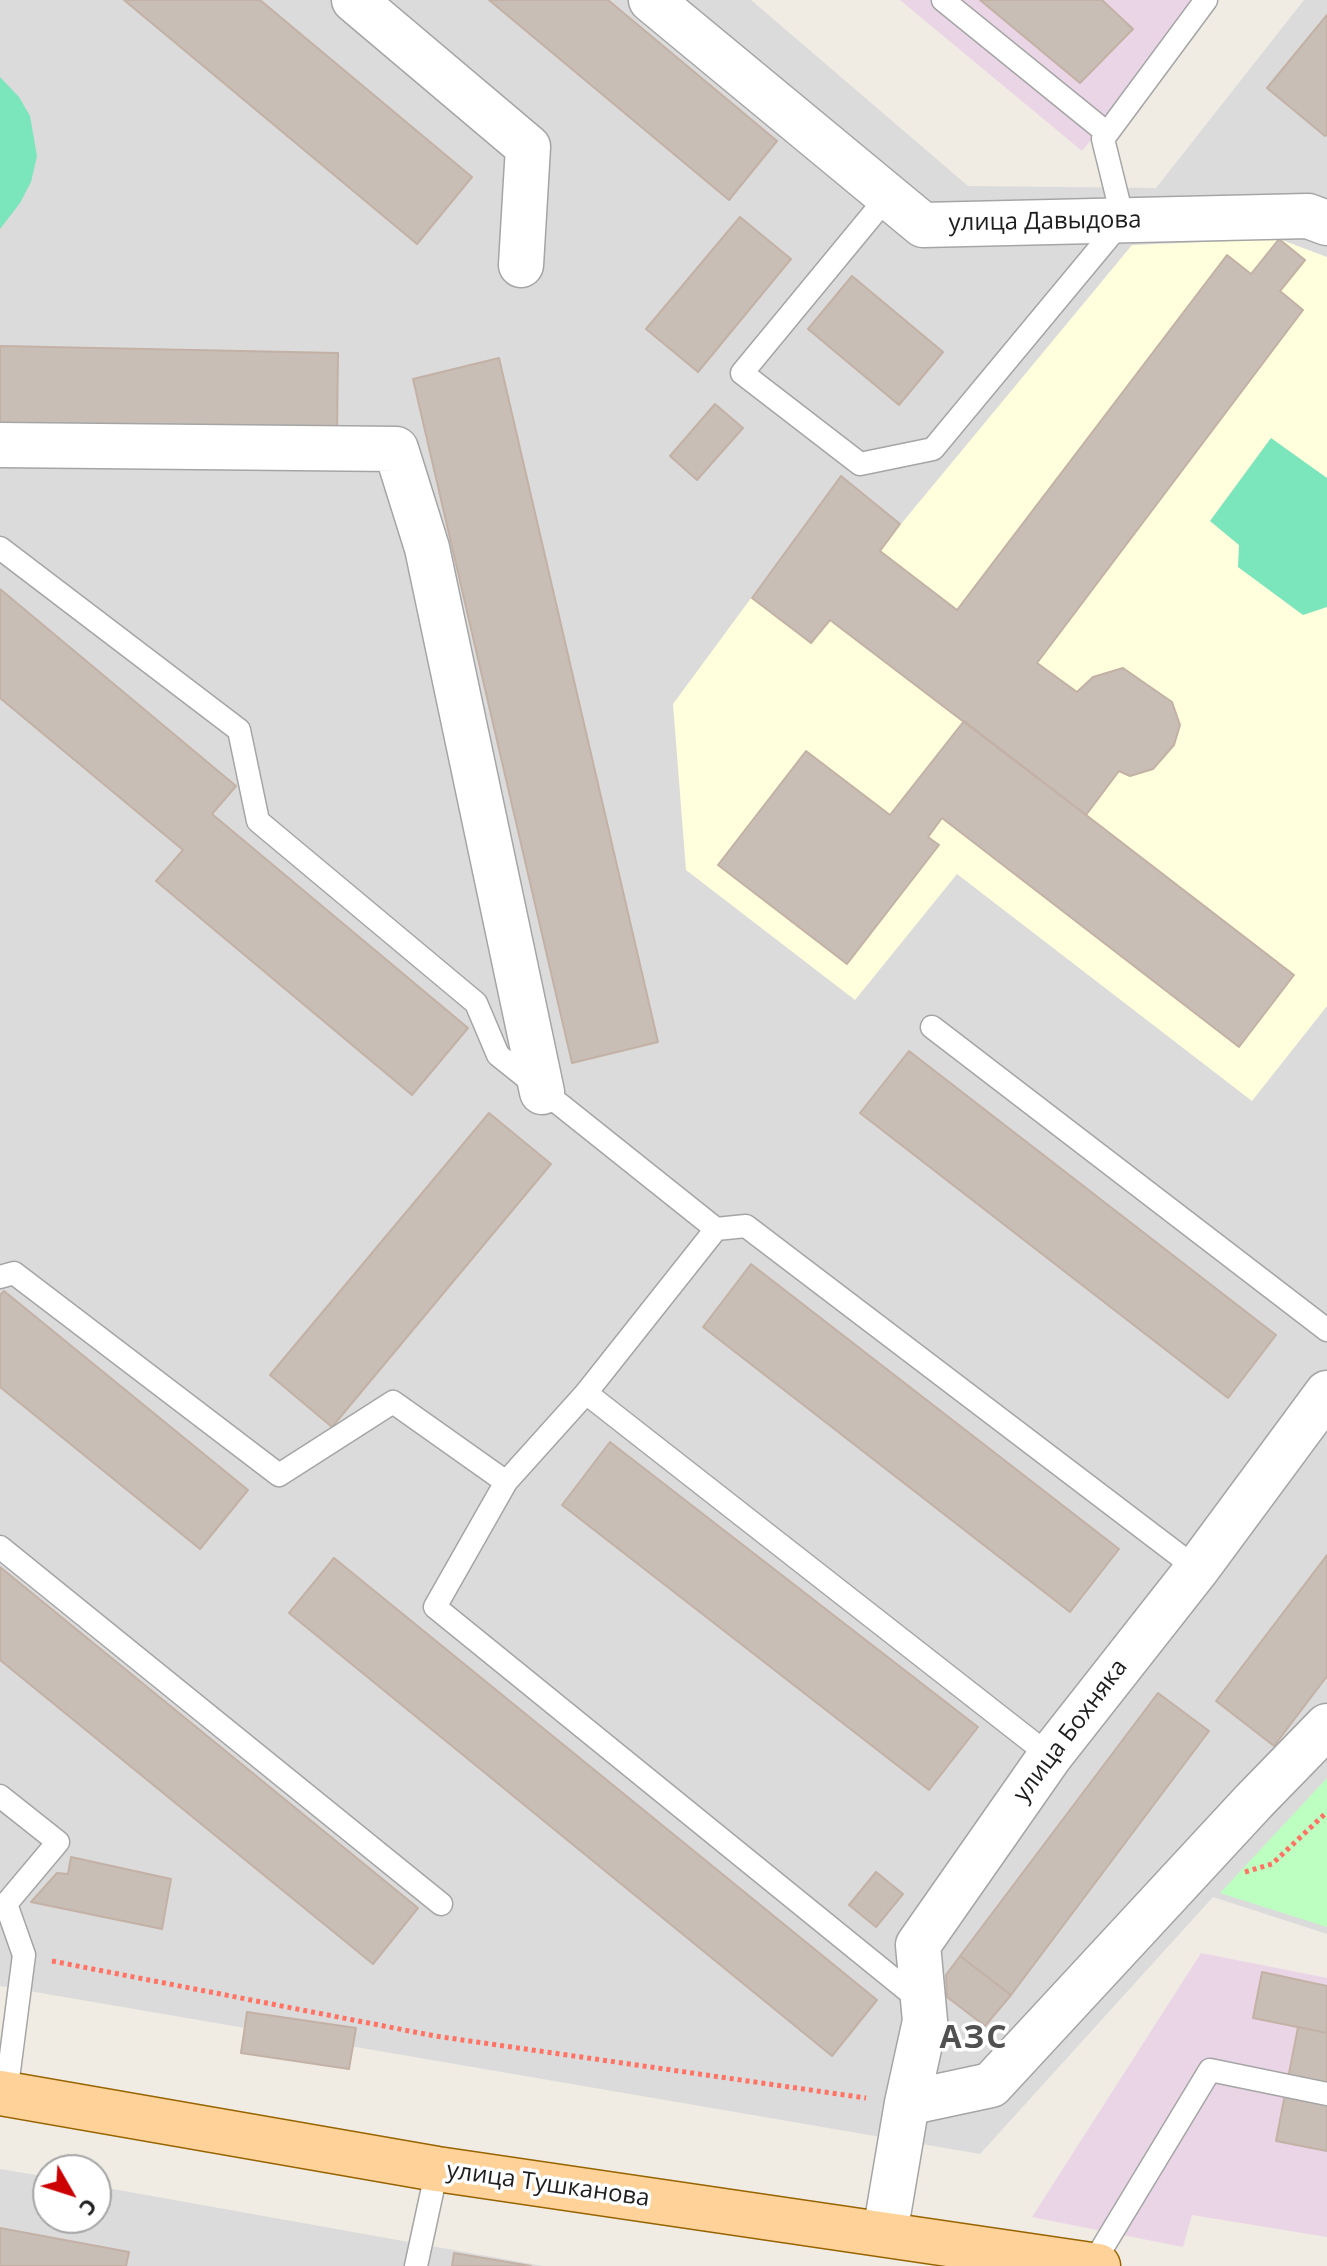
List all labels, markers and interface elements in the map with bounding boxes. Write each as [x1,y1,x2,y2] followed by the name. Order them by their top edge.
[948,206,1142,238] street label: улица Давыдова
[1008,1654,1134,1808] street label: улица Бохняка
[939,2020,1009,2058] district label: АЗС
[32,2154,112,2234] north arrow
[445,2156,651,2214] street label: улица Тушканова
[73,2193,105,2223] text: С

